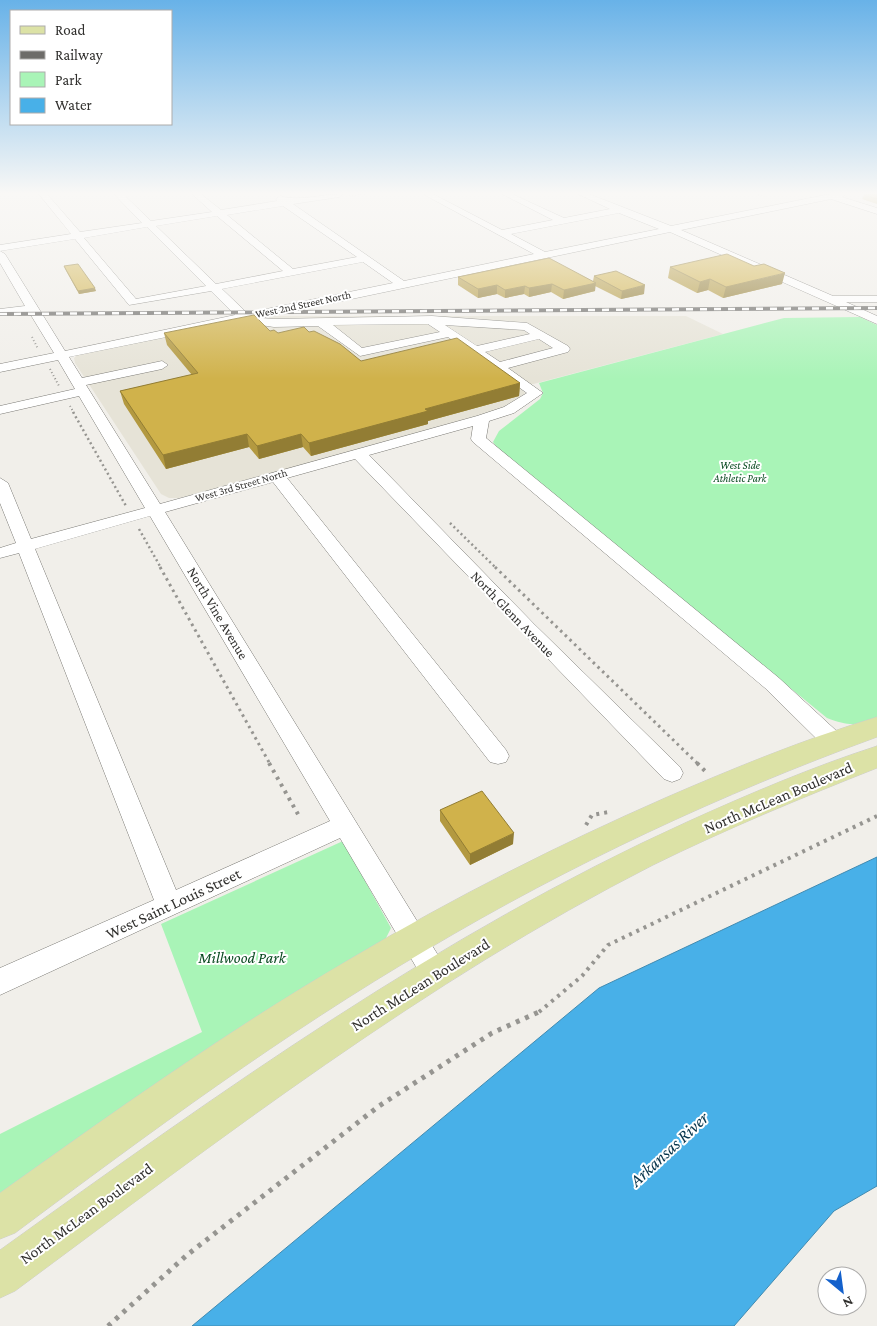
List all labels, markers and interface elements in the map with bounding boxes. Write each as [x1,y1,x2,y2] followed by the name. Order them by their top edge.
[10,10,172,125] legend
[55,22,86,38] text: Road
[55,47,103,64] text: Railway
[55,72,82,88] text: Park
[55,97,92,113] text: Water
[254,288,352,320] street label: West 2nd Street North
[713,459,768,484] park label: West Side Athletic Park
[194,466,288,504] street label: West 3rd Street North
[184,564,252,662] street label: North Vine Avenue
[468,568,558,660] street label: North Glenn Avenue
[701,758,856,836] street label: North McLean Boulevard
[103,864,244,942] street label: West Saint Louis Street
[348,935,493,1034] street label: North McLean Boulevard
[197,949,287,966] park label: Millwood Park
[625,1107,713,1191] water label: Arkansas River
[17,1159,156,1267] street label: North McLean Boulevard
[817,1266,867,1316] north arrow
[840,1293,856,1312] text: N

